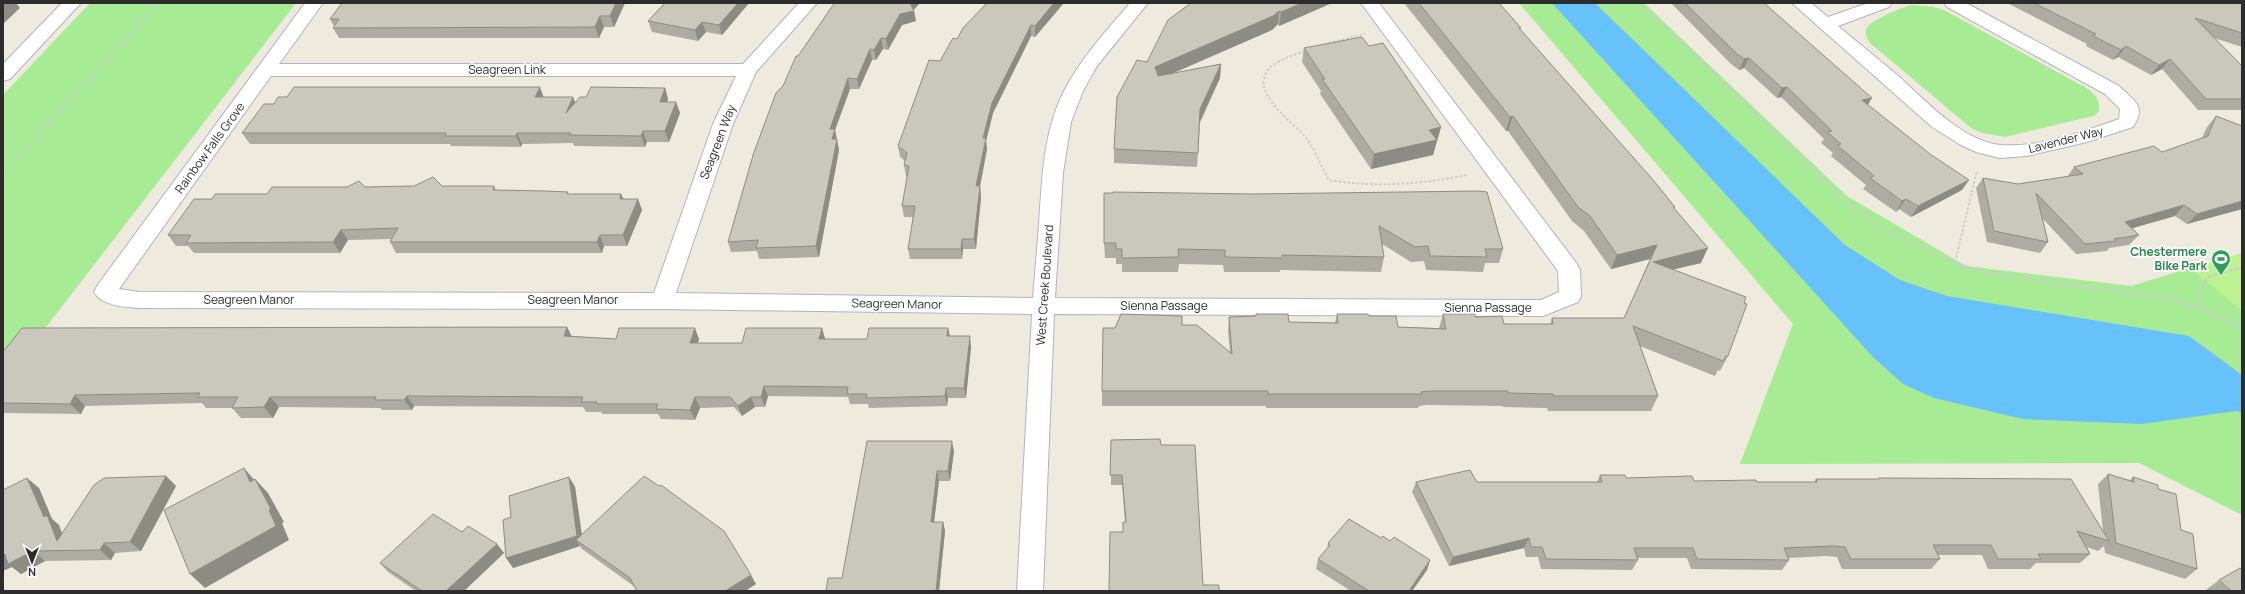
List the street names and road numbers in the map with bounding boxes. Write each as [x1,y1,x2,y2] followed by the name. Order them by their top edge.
[468,61,547,78] street label: Seagreen Link
[171,99,248,197] street label: Rainbow Falls Grove
[695,101,740,182] street label: Seagreen Way
[2027,122,2106,157] street label: Lavender Way
[1032,224,1057,346] street label: West Creek Boulevard
[204,291,295,308] street label: Seagreen Manor
[528,291,619,308] street label: Seagreen Manor
[851,294,943,313] street label: Seagreen Manor
[1120,297,1208,314] street label: Sienna Passage
[1444,299,1532,316] street label: Sienna Passage

